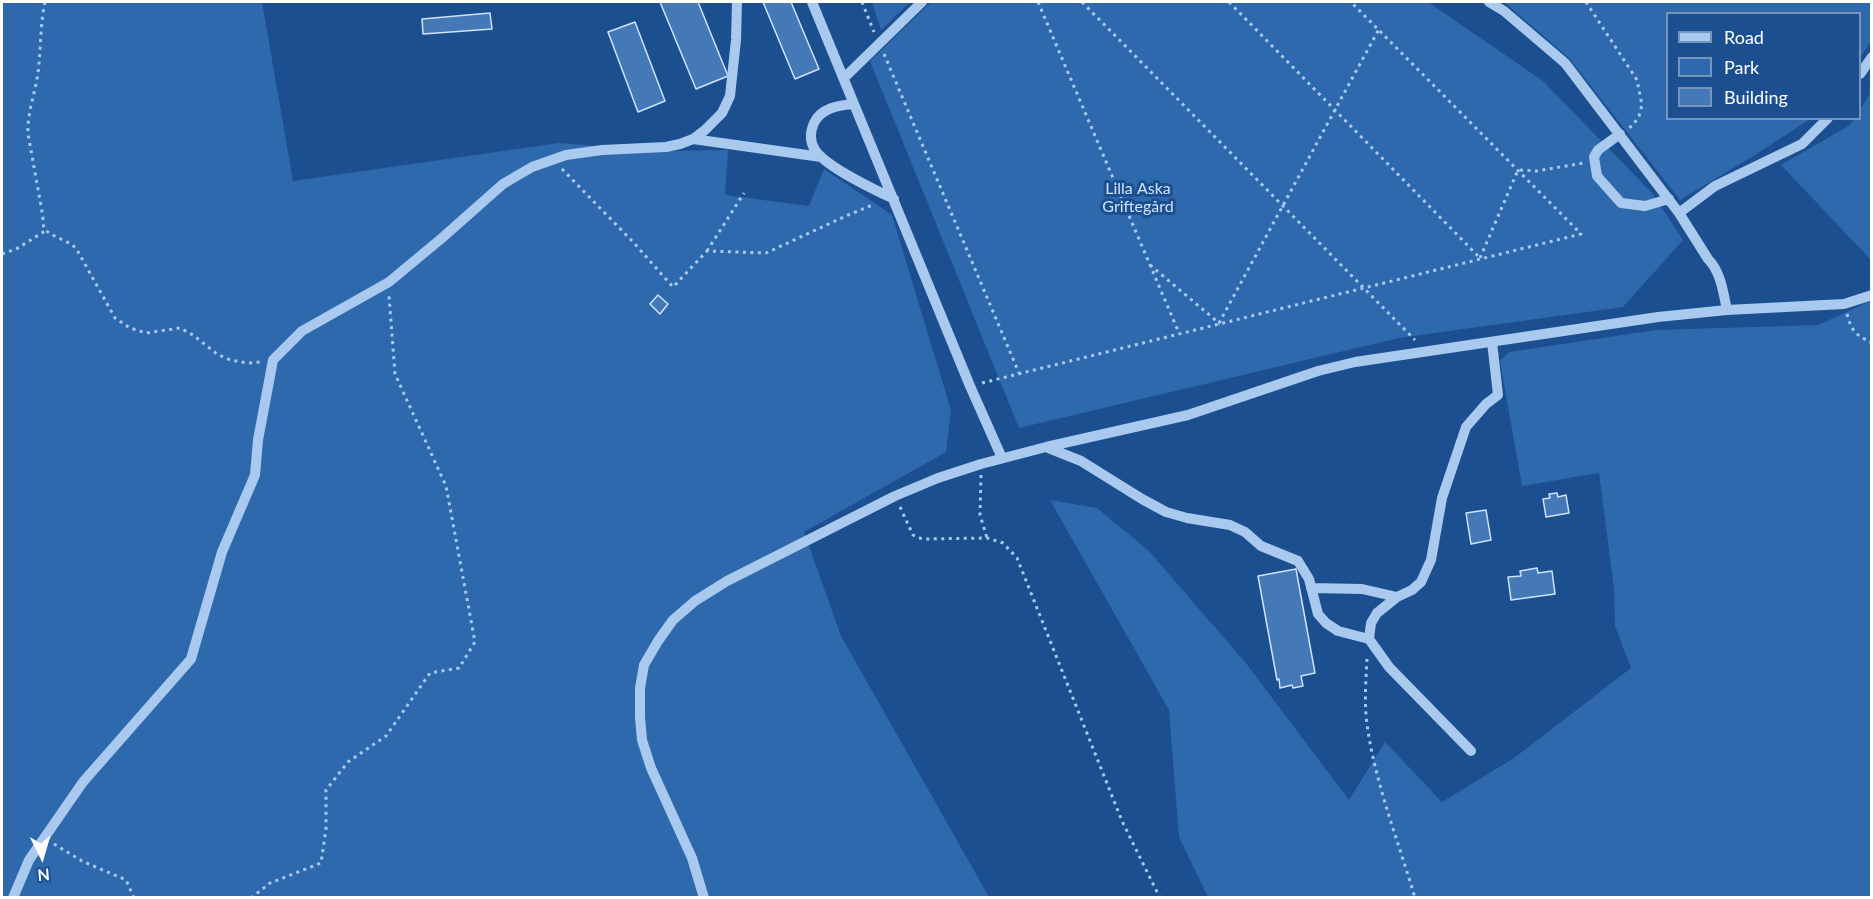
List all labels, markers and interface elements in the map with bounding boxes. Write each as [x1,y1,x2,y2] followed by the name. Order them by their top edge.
[1666,12,1861,120] legend
[1724,26,1764,48] text: Road
[1724,56,1759,78] text: Park
[1724,86,1788,108] text: Building
[1102,179,1174,217] park label: Lilla Aska Griftegård
[12,827,72,887] north arrow
[37,865,51,885] text: N

